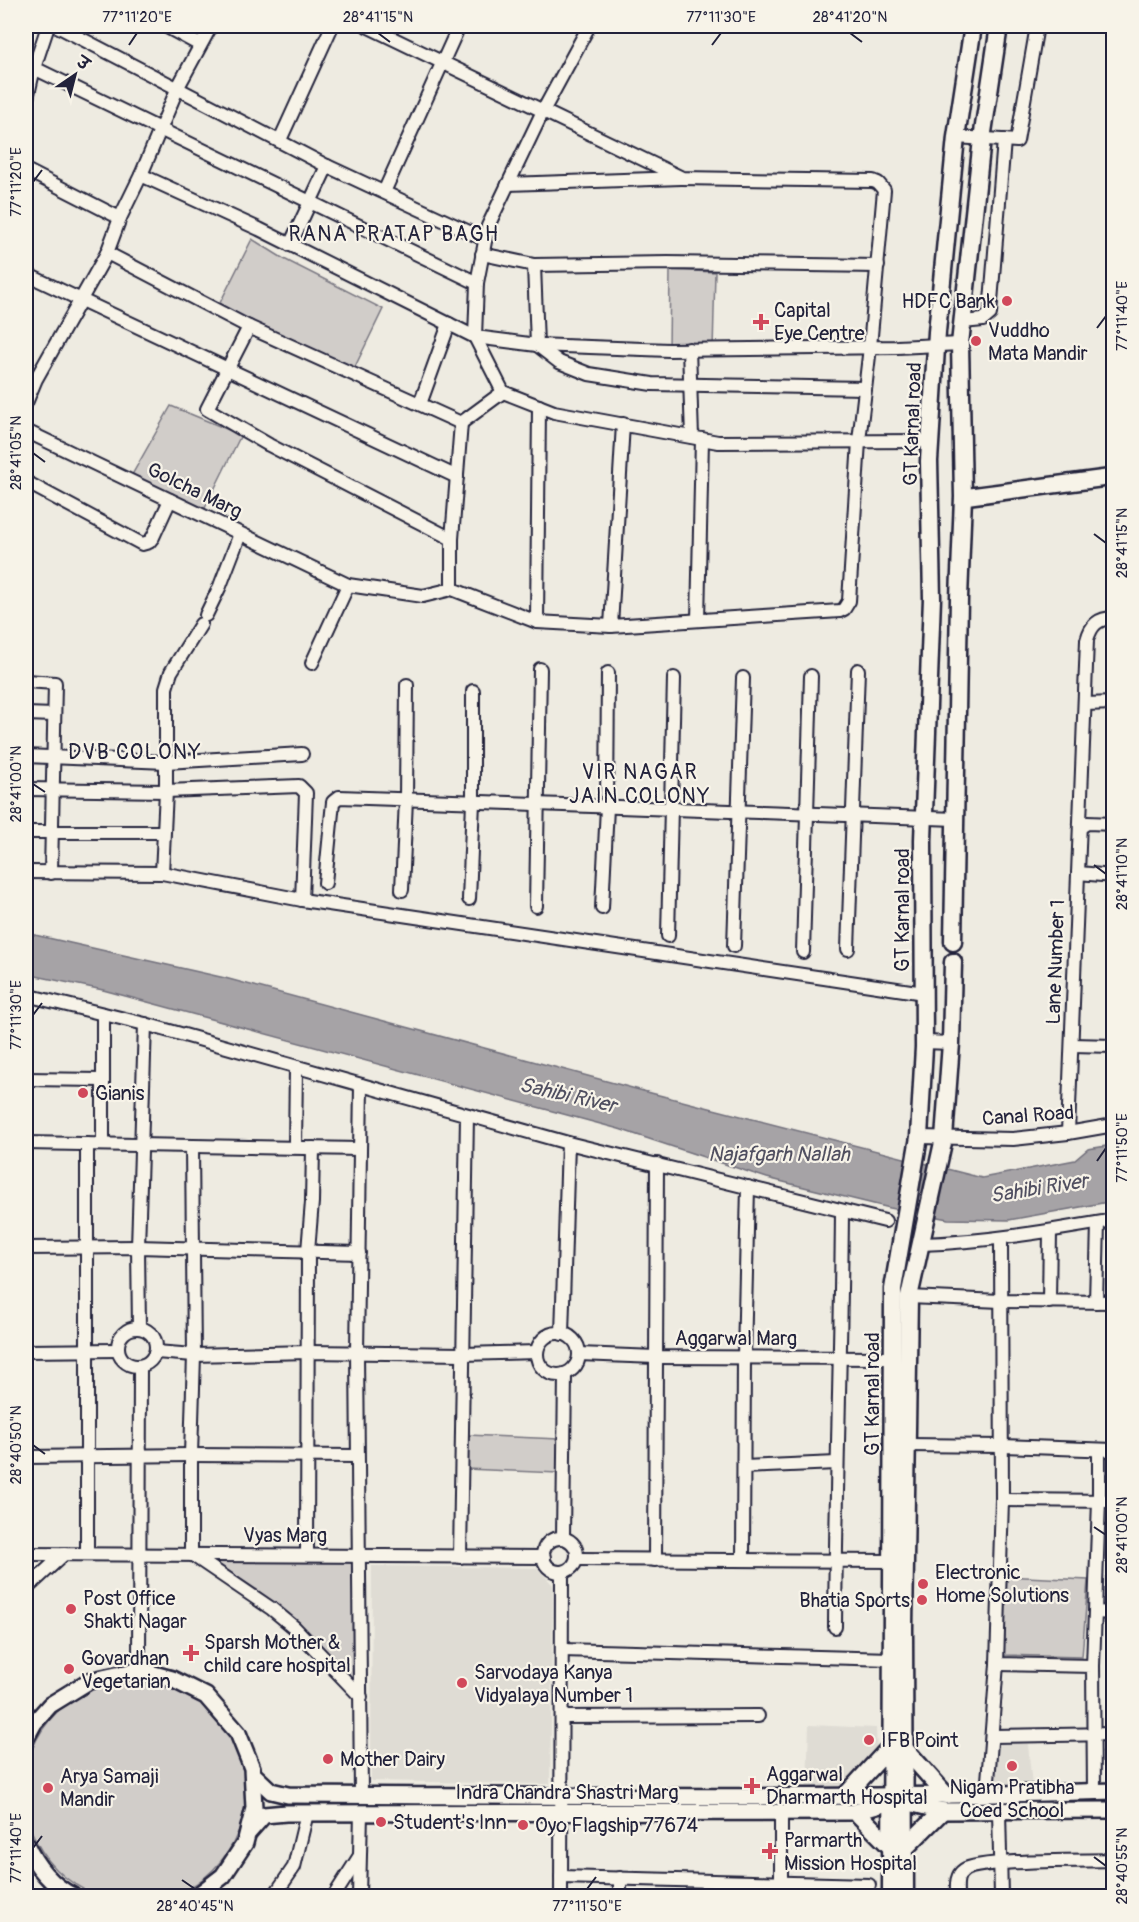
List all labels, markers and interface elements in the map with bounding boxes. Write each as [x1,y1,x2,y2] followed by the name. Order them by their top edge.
[102,8,172,27] text: 77°11'20"E
[343,8,413,27] text: 28°41'15"N
[686,8,756,27] text: 77°11'30"E
[813,8,887,27] text: 28°41'20"N
[45,45,105,105] north arrow
[71,51,94,76] text: उ
[7,147,26,217] text: 77°11'20"E
[289,221,499,248] district label: RANA PRATAP BAGH
[1113,281,1132,351] text: 77°11'40"E
[901,289,996,314] place label: HDFC Bank
[1000,294,1014,308] marker: HDFC Bank
[774,298,865,346] place label: Capital Eye Centre
[752,313,770,331] marker: Capital Eye Centre
[988,318,1088,366] place label: Vuddho Mata Mandir
[969,334,983,348] marker: Vuddho Mata Mandir
[898,362,927,486] street label: GT Karnal road
[7,416,26,490] text: 28°41'05"N
[143,457,246,524] street label: Golcha Marg
[1113,508,1132,578] text: 28°41'15"N
[68,739,202,766] district label: DVB COLONY
[7,746,26,822] text: 28°41'00"N
[569,759,711,810] district label: VIR NAGAR JAIN COLONY
[1113,838,1132,910] text: 28°41'10"N
[890,848,915,972] street label: GT Karnal road
[1041,899,1070,1025] street label: Lane Number 1
[7,980,26,1050] text: 77°11'30"E
[517,1071,621,1120] water label: Sahibi River
[95,1081,144,1106] place label: Gianis
[76,1086,90,1100] marker: Gianis
[981,1100,1075,1131] street label: Canal Road
[1113,1113,1132,1183] text: 77°11'50"E
[708,1141,851,1168] water label: Najafgarh Nallah
[988,1167,1092,1210] water label: Sahibi River
[675,1326,797,1351] street label: Aggarwal Marg
[860,1332,885,1456] street label: GT Karnal road
[7,1405,26,1485] text: 28°40'50"N
[1113,1497,1132,1573] text: 28°41'00"N
[243,1523,327,1548] street label: Vyas Marg
[935,1560,1069,1608] place label: Electronic Home Solutions
[916,1577,930,1591] marker: Electronic Home Solutions
[83,1586,187,1634] place label: Post Office Shakti Nagar
[799,1588,910,1613] place label: Bhatia Sports
[915,1593,929,1607] marker: Bhatia Sports
[64,1602,78,1616] marker: Post Office Shakti Nagar
[204,1630,351,1678] place label: Sparsh Mother & child care hospital
[182,1644,200,1662] marker: Sparsh Mother & child care hospital
[81,1646,171,1694] place label: Govardhan Vegetarian
[474,1660,633,1708] place label: Sarvodaya Kanya Vidyalaya Number 1
[62,1662,76,1676] marker: Govardhan Vegetarian
[455,1676,469,1690] marker: Sarvodaya Kanya Vidyalaya Number 1
[881,1728,960,1753] place label: IFB Point
[862,1733,876,1747] marker: IFB Point
[340,1747,445,1772] place label: Mother Dairy
[321,1752,335,1766] marker: Mother Dairy
[1005,1759,1019,1773] marker: Nigam Pratibha Coed School
[766,1762,928,1810] place label: Aggarwal Dharmarth Hospital
[60,1764,158,1812] place label: Arya Samaji Mandir
[949,1775,1075,1823] place label: Nigam Pratibha Coed School
[743,1777,761,1795] marker: Aggarwal Dharmarth Hospital
[455,1780,679,1805] street label: Indra Chandra Shastri Marg
[41,1781,55,1795] marker: Arya Samaji Mandir
[393,1810,507,1835] place label: Student's Inn
[7,1813,26,1883] text: 77°11'40"E
[535,1813,699,1838] place label: Oyo Flagship 77674
[374,1815,388,1829] marker: Student's Inn
[516,1818,530,1832] marker: Oyo Flagship 77674
[784,1828,917,1876] place label: Parmarth Mission Hospital
[1113,1828,1132,1904] text: 28°40'55"N
[761,1842,779,1860] marker: Parmarth Mission Hospital
[156,1897,234,1916] text: 28°40'45"N
[552,1897,622,1916] text: 77°11'50"E

